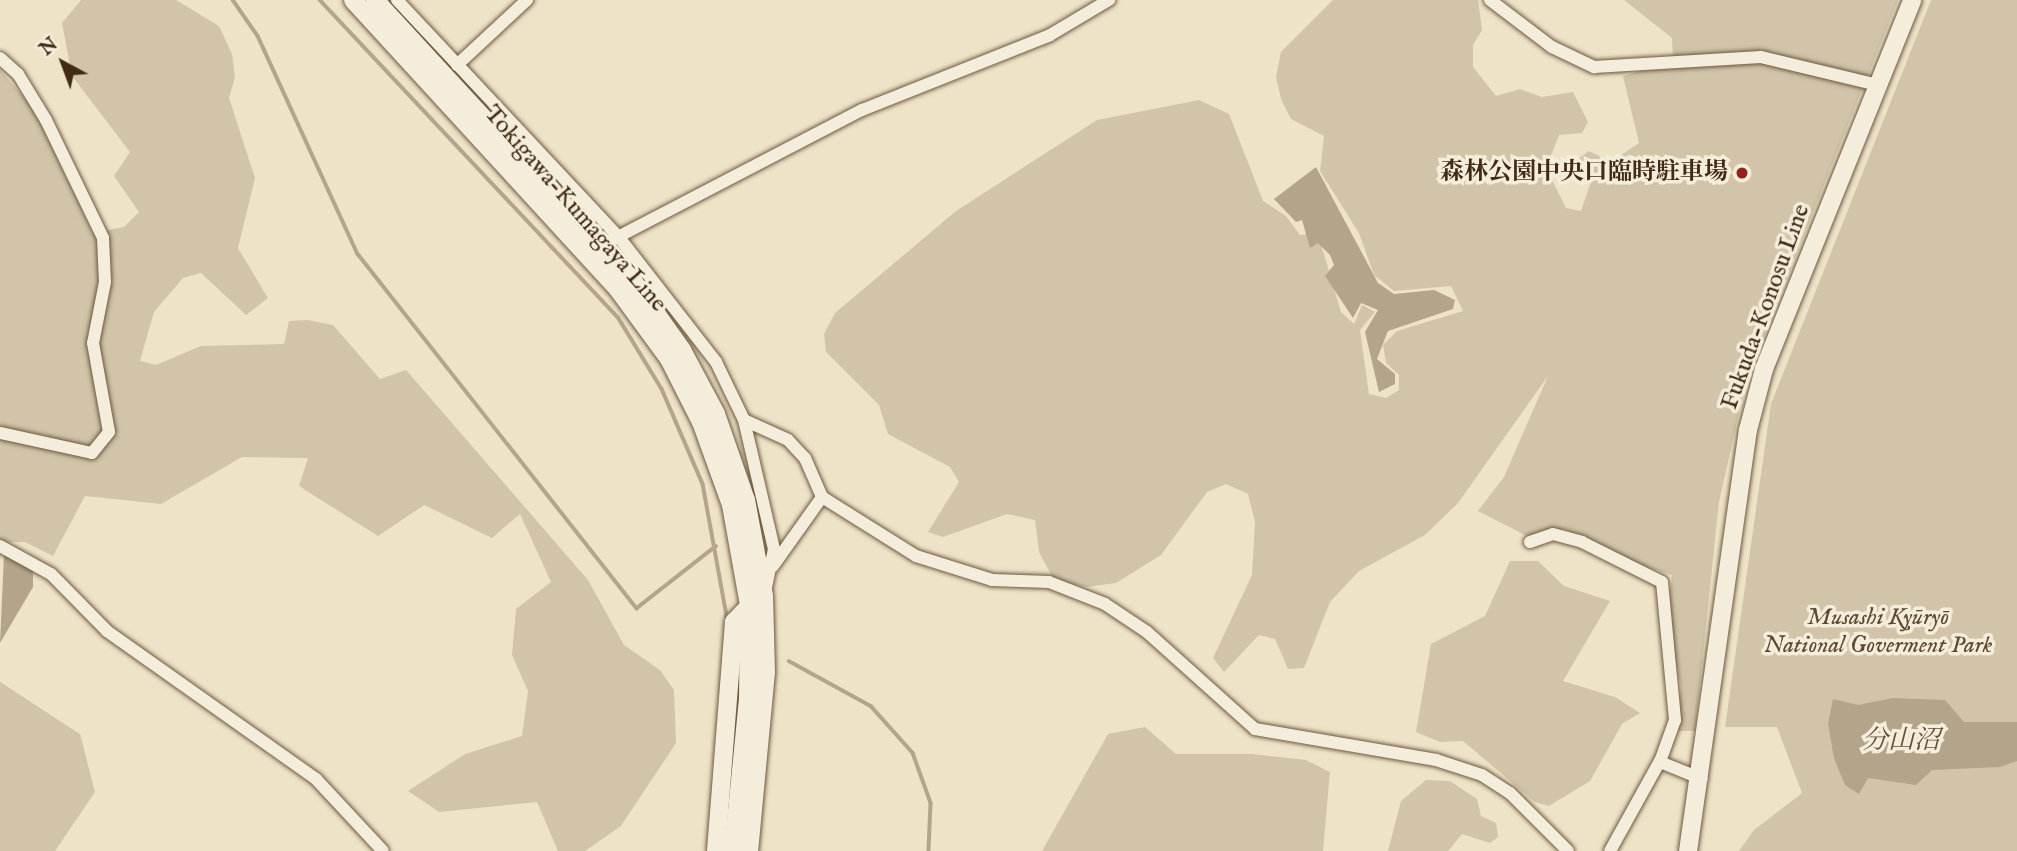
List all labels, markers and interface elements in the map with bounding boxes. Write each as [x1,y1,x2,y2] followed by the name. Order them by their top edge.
[28,28,98,98] north arrow
[35,33,63,62] text: N
[478,100,672,318] street label: Tokigawa-Kumagaya Line
[1440,159,1728,187] place label: 森林公園中央口臨時駐車場
[1734,165,1750,181] marker: 森林公園中央口臨時駐車場
[1715,200,1817,414] street label: Fukuda-Konosu Line
[1764,604,1992,660] park label: Musashi Kyūryō National Goverment Park
[1862,725,1940,757] water label: 分山沼

